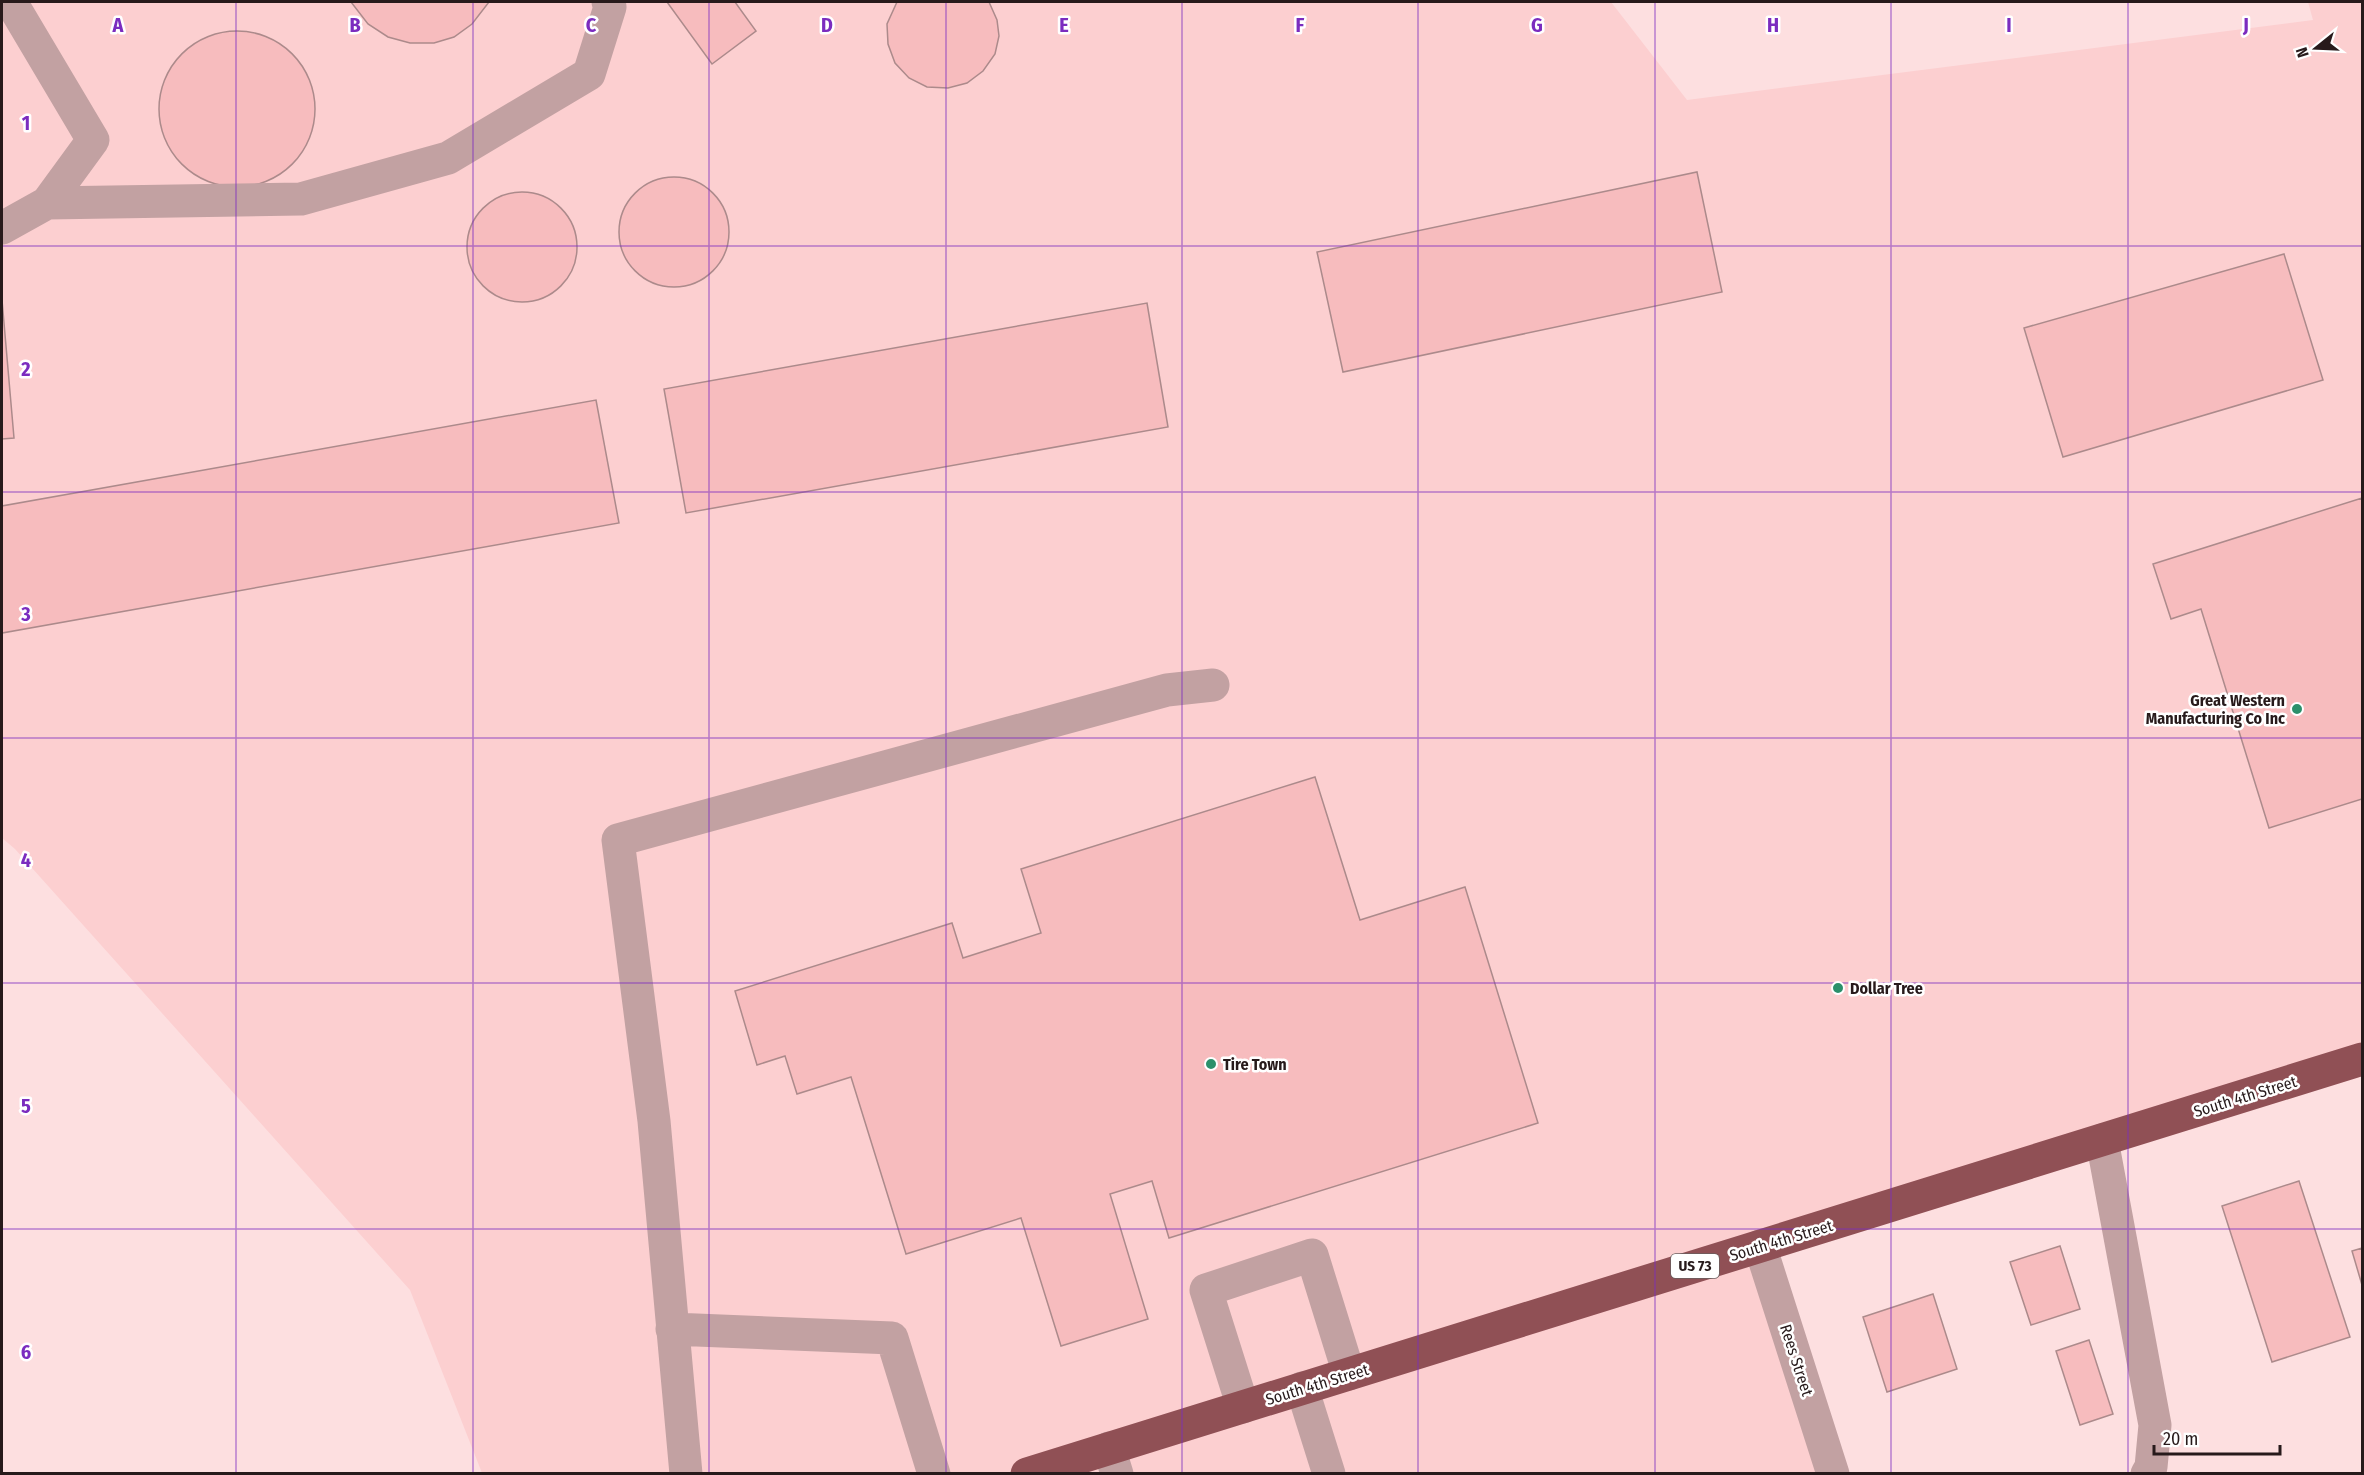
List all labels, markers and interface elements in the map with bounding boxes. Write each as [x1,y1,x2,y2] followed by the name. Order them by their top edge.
[112,13,125,37] text: A
[349,13,361,37] text: B
[586,13,597,37] text: C
[821,13,833,37] text: D
[1059,13,1069,37] text: E
[1296,13,1305,37] text: F
[1531,13,1543,37] text: G
[1767,13,1779,37] text: H
[2006,13,2012,37] text: I
[2242,13,2249,37] text: J
[2286,18,2346,78] north arrow
[2292,45,2313,60] text: N
[22,111,30,135] text: 1
[20,357,31,381] text: 2
[20,602,31,626] text: 3
[2146,691,2285,728] place label: Great Western Manufacturing Co Inc
[2290,702,2304,716] marker: Great Western Manufacturing Co Inc
[21,848,31,872] text: 4
[1850,979,1923,998] place label: Dollar Tree
[1831,981,1845,995] marker: Dollar Tree
[1223,1055,1287,1074] place label: Tire Town
[1204,1057,1218,1071] marker: Tire Town
[2191,1072,2300,1121] street label: South 4th Street
[21,1094,31,1118] text: 5
[1727,1216,1836,1265] street label: South 4th Street
[1671,1254,1719,1278] road number: US 73
[1776,1322,1817,1399] street label: Rees Street
[21,1340,31,1364] text: 6
[1263,1360,1372,1409] street label: South 4th Street
[2154,1418,2280,1456] scale bar
[2163,1428,2198,1450] text: 20 m

